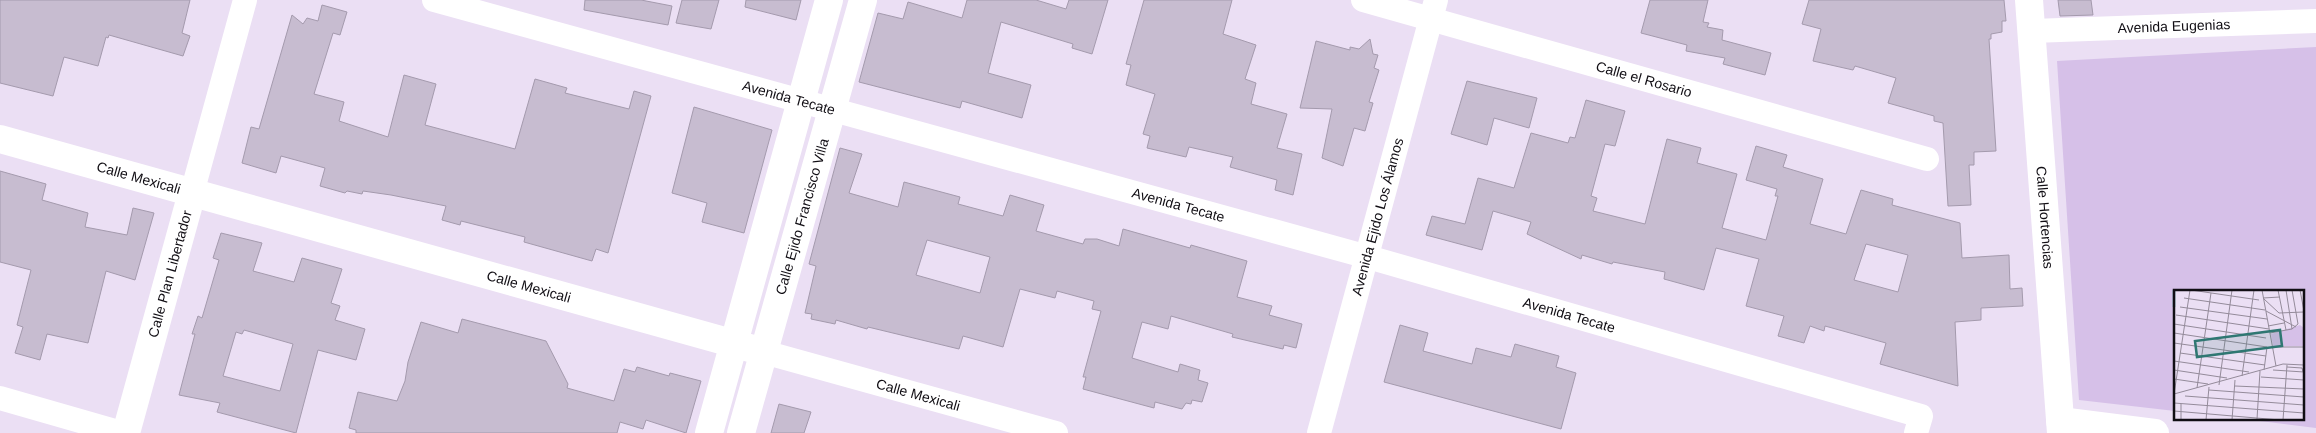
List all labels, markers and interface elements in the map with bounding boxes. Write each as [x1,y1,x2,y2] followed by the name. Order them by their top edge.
[2117,16,2231,36] street label: Avenida Eugenias
[1594,58,1694,100] street label: Calle el Rosario
[741,77,837,118] street label: Avenida Tecate
[772,136,832,296] street label: Calle Ejido Francisco Villa
[1349,136,1406,297] street label: Avenida Ejido Los Álamos
[95,158,183,197] street label: Calle Mexicali
[2033,166,2057,269] street label: Calle Hortencias
[1130,184,1227,225] street label: Avenida Tecate
[145,208,195,339] street label: Calle Plan Libertador
[485,267,573,306] street label: Calle Mexicali
[2174,290,2304,420] inset map
[1521,294,1617,336] street label: Avenida Tecate
[874,375,962,414] street label: Calle Mexicali

